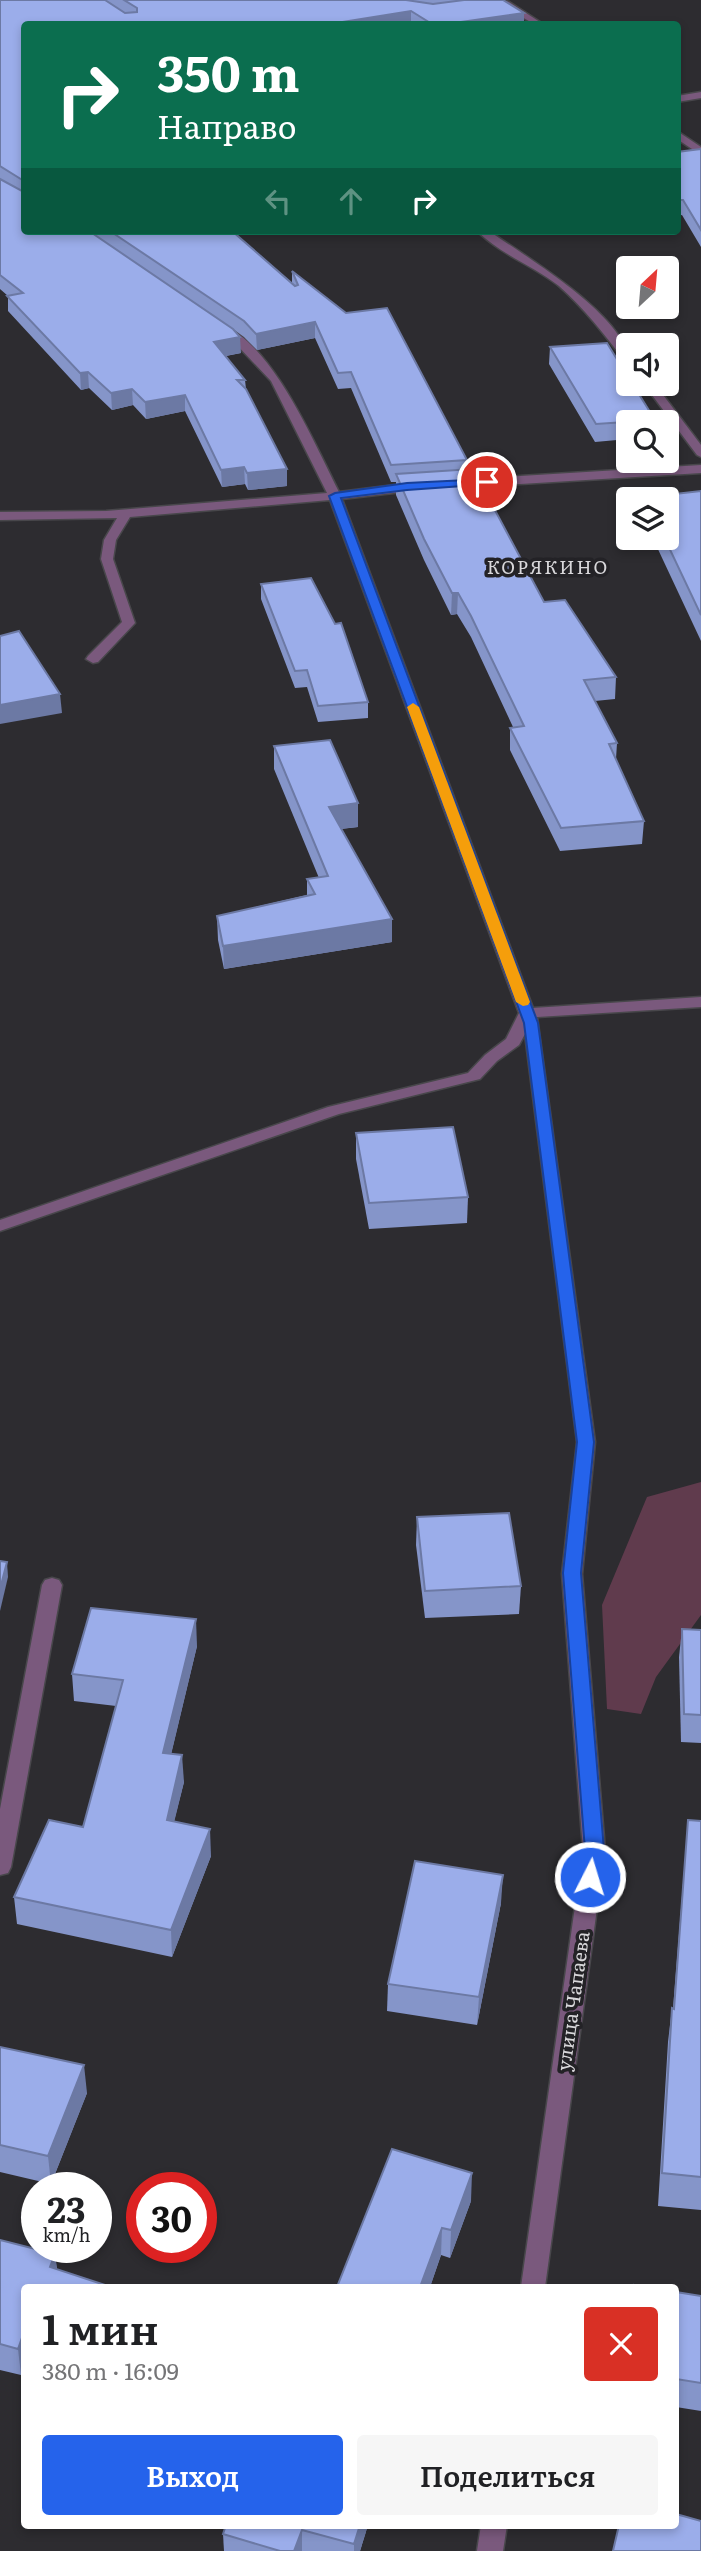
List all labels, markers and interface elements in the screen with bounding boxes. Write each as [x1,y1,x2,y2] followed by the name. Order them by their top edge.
[157,34,300,107] text: 350 m
[42,49,133,140] icon: right
[157,101,297,149] text: Направо
[259,182,297,220] icon: left
[332,182,370,220] icon: ahead
[405,182,443,220] icon: right
[616,256,679,318] north arrow
[616,256,679,550] map controls
[616,333,679,396] button: sound
[616,410,679,473] button: search
[457,452,517,512] pin
[468,463,506,501] icon: arrive
[616,487,679,550] button: layers
[487,553,609,580] district label: КОРЯКИНО
[553,1840,627,1914] position arrow
[548,1928,596,2073] street label: улица Чапаева
[126,2172,217,2263] speed limit sign: 30
[47,2182,86,2234] text: 23
[43,2221,90,2248] text: km/h
[42,2296,159,2358] text: 1 мин
[584,2307,658,2381] button: close
[42,2353,179,2387] text: 380 m · 16:09
[42,2435,343,2515] button: Выход
[357,2435,658,2515] button: Поделиться

